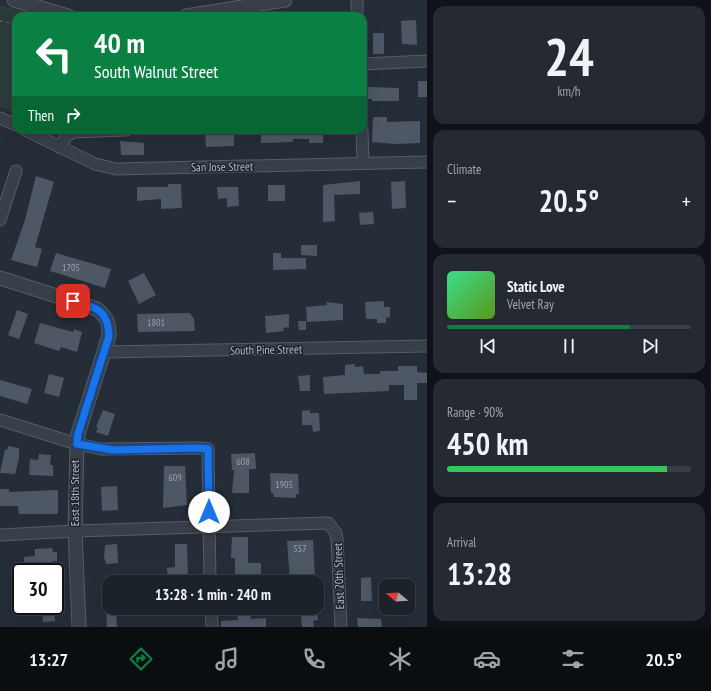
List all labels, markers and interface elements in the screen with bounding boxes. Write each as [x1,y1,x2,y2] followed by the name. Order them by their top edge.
[544,23,594,90] text: 24
[94,24,145,61] text: 40 m
[28,28,80,80] icon: left
[94,60,218,83] text: South Walnut Street
[557,83,581,100] text: km/h
[62,104,84,126] icon: right
[28,106,54,125] text: Then
[191,158,254,175] street label: San Jose Street
[447,161,481,178] text: Climate
[539,181,599,220] text: 20.5°
[447,187,456,215] text: −
[682,187,691,215] text: +
[62,261,80,274] house number: 1705
[507,277,565,296] text: Static Love
[56,284,90,318] pin
[62,290,84,312] icon: arrive
[507,296,554,313] text: Velvet Ray
[147,316,165,329] house number: 1801
[477,335,499,357] icon: previous
[558,335,580,357] icon: pause
[639,335,661,357] icon: next
[230,341,303,358] street label: South Pine Street
[447,404,503,421] text: Range · 90%
[447,424,528,463] text: 450 km
[236,455,250,468] house number: 608
[67,459,82,526] street label: East 18th Street
[168,471,182,484] house number: 609
[275,478,293,491] house number: 1905
[188,491,230,533] position arrow
[447,534,476,551] text: Arrival
[293,542,307,555] house number: 557
[330,542,347,610] street label: East 20th Street
[447,554,512,593] text: 13:28
[12,563,64,615] speed limit sign: 30
[379,579,415,615] north arrow
[379,579,415,615] map controls
[155,585,271,604] text: 13:28 · 1 min · 240 m
[127,645,155,673] icon: directions
[213,645,241,673] icon: music
[300,645,328,673] icon: phone
[386,645,414,673] icon: climate
[473,645,501,673] icon: car
[559,645,587,673] icon: filters
[29,648,68,671] text: 13:27
[646,648,682,671] text: 20.5°

